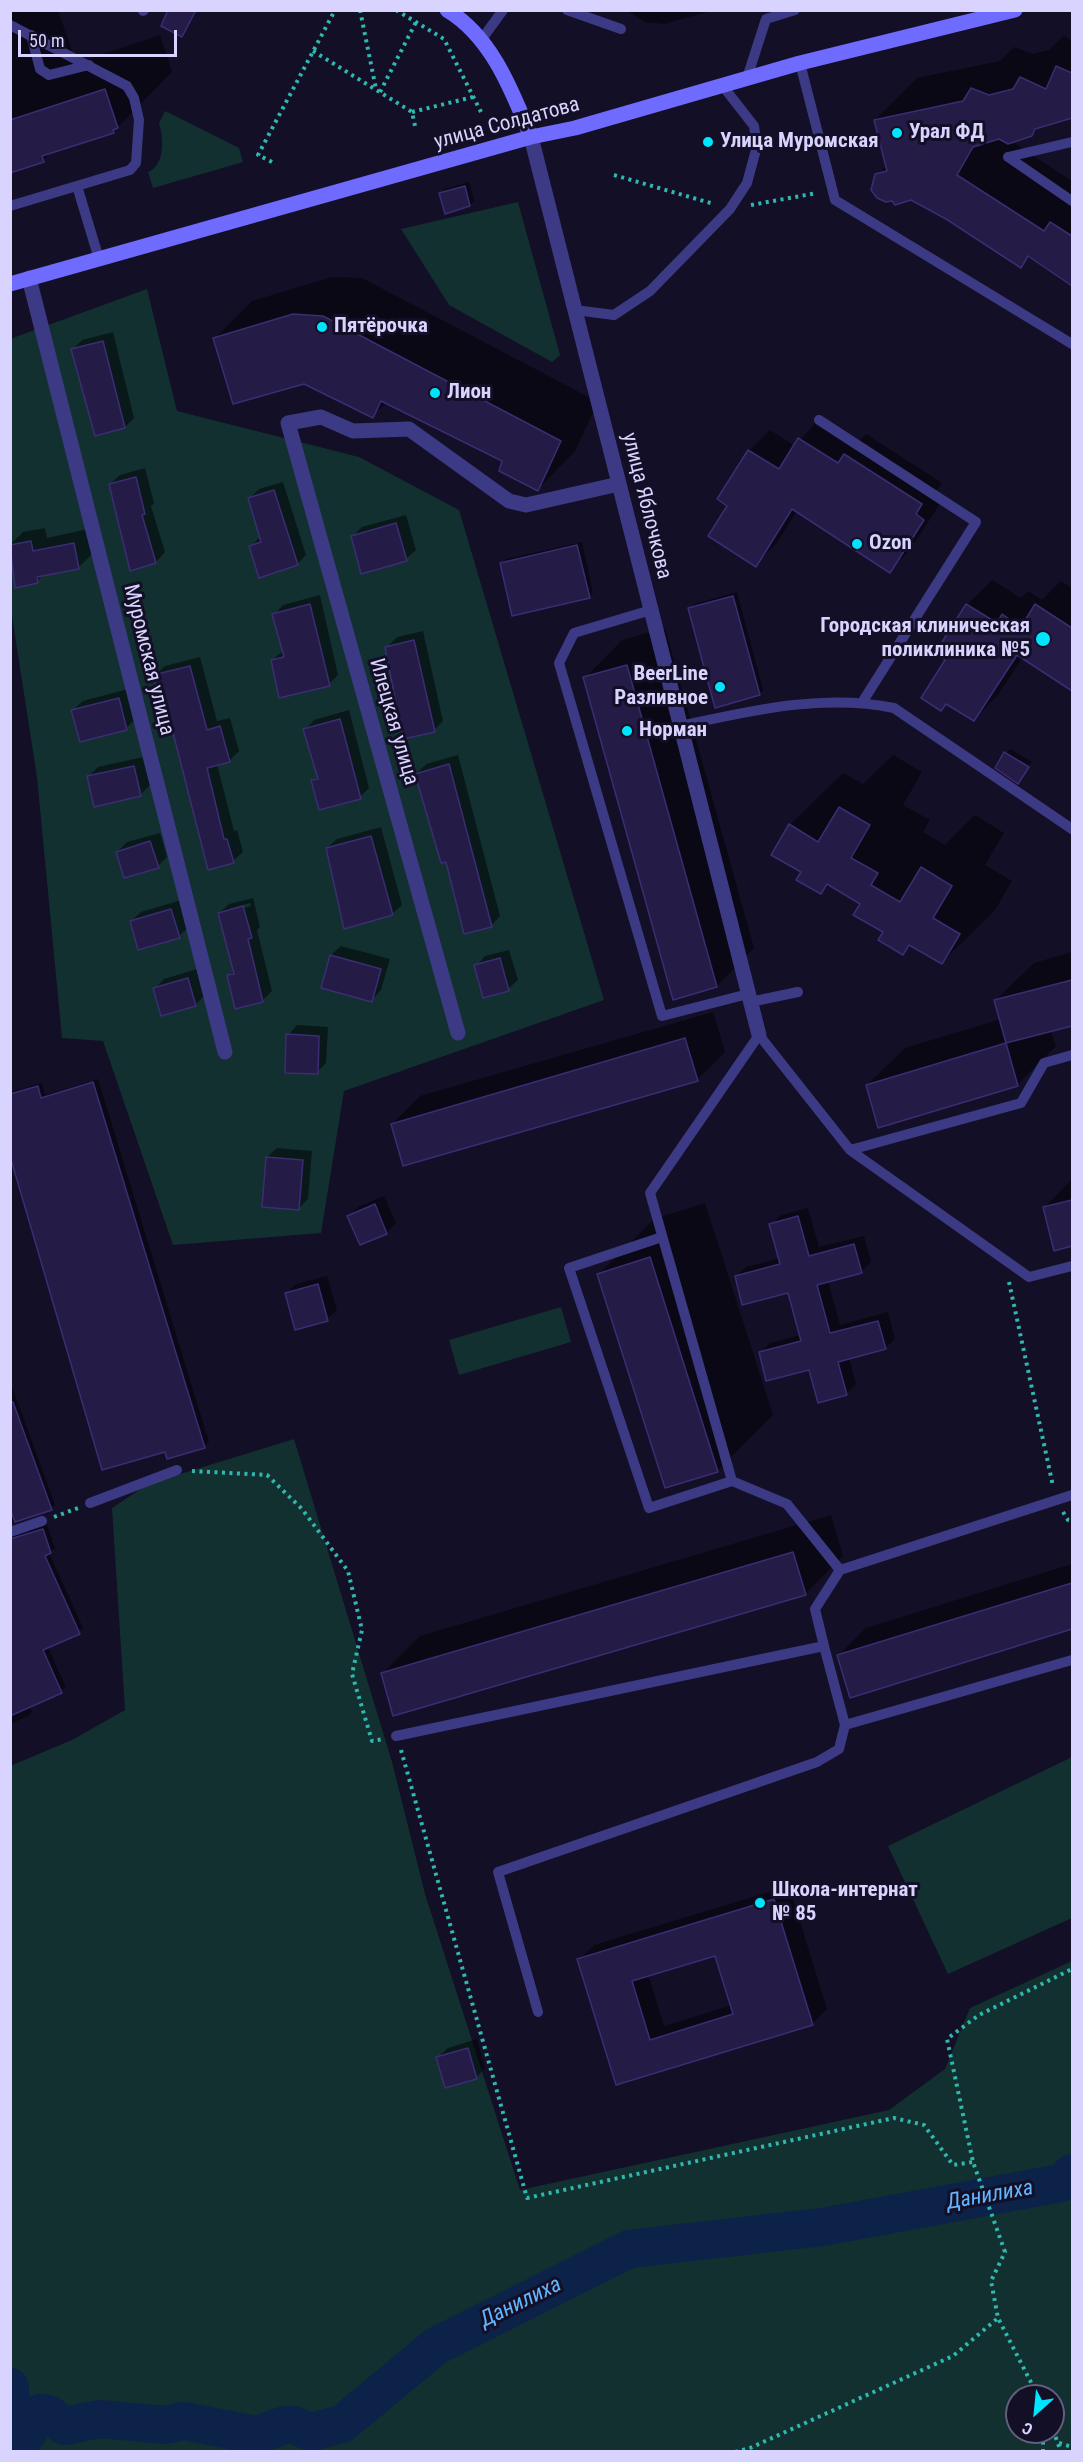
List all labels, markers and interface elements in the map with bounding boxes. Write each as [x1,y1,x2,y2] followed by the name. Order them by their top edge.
[21,18,180,56] scale bar
[29,30,64,51] text: 50 m
[432,92,582,156] street label: улица Солдатова
[909,120,984,146] place label: Урал ФД
[890,126,904,140] marker: Урал ФД
[720,129,879,155] place label: Улица Муромская
[701,135,715,149] marker: Улица Муромская
[334,314,428,340] place label: Пятёрочка
[315,320,329,334] marker: Пятёрочка
[447,380,491,406] place label: Лион
[428,386,442,400] marker: Лион
[616,430,676,582] street label: улица Яблочкова
[869,531,912,557] place label: Ozon
[850,537,864,551] marker: Ozon
[117,582,179,738] street label: Муромская улица
[820,614,1030,664] place label: Городская клиническая поликлиника №5
[1034,630,1052,648] marker: Городская клиническая поликлиника №5
[363,656,423,788] street label: Илецкая улица
[614,662,708,712] place label: BeerLine Разливное
[713,680,727,694] marker: BeerLine Разливное
[639,718,707,744] place label: Норман
[620,724,634,738] marker: Норман
[772,1878,918,1928] place label: Школа-интернат № 85
[753,1896,767,1910] marker: Школа-интернат № 85
[945,2175,1035,2217] water label: Данилиха
[476,2272,566,2334] water label: Данилиха
[1005,2384,1065,2444] north arrow
[1019,2418,1036,2439] text: С

